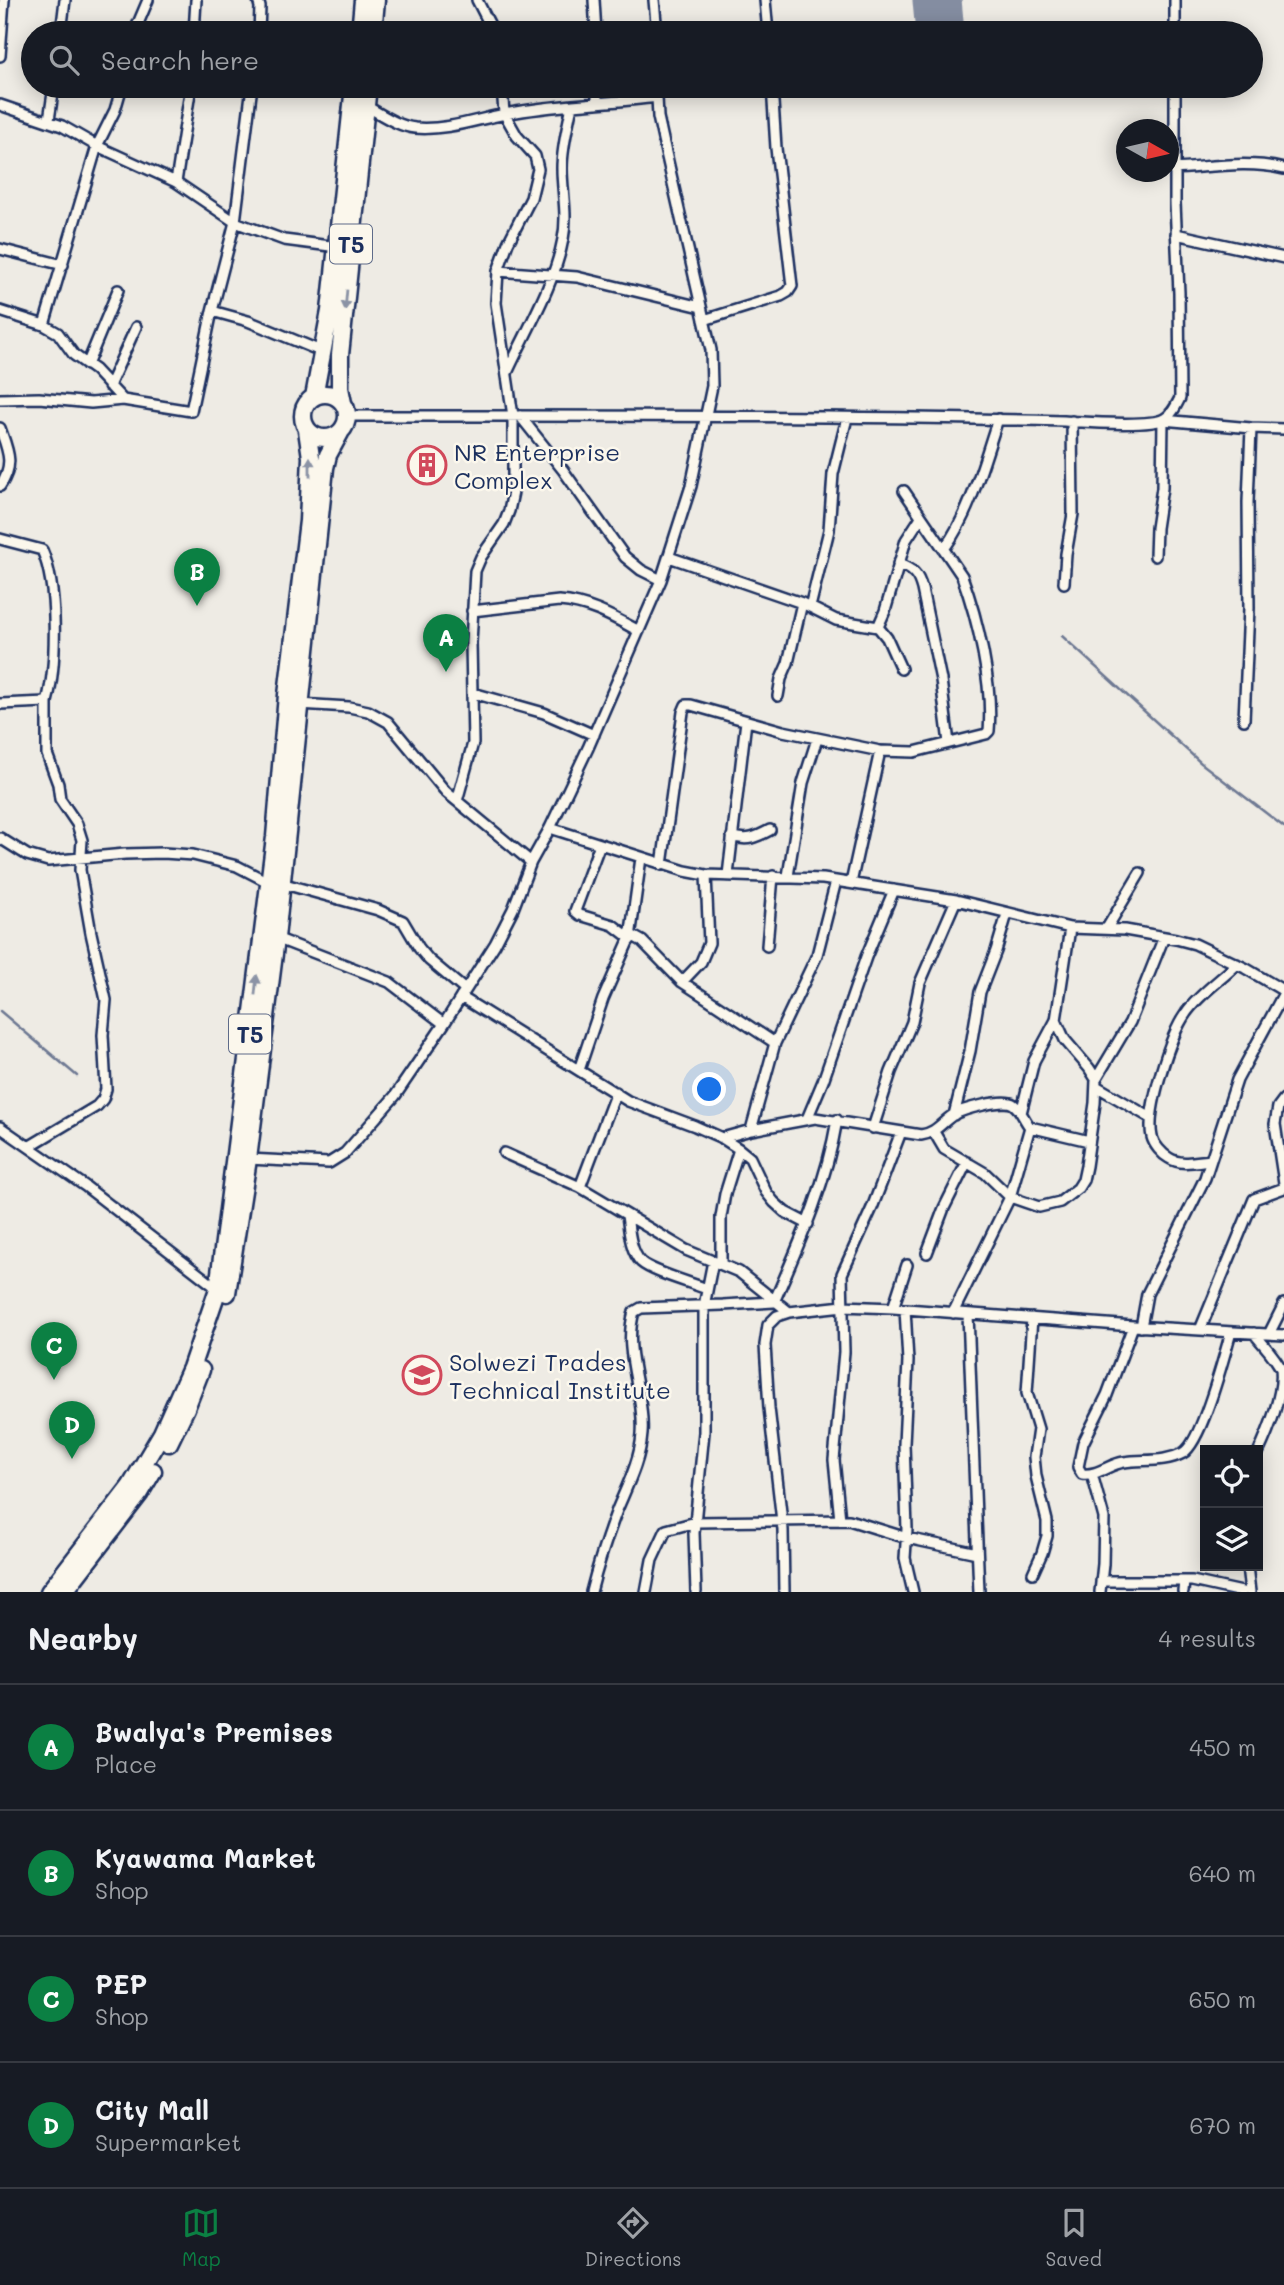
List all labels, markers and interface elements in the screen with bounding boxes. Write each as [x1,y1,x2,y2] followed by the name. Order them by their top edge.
[21,21,1263,98] search box
[45,41,83,79] icon: search
[101,43,259,77] text: Search here
[1116,119,1179,182] north arrow
[330,224,372,264] road number: T5
[340,289,351,311] one-way arrow
[454,436,620,495] place label: NR Enterprise Complex
[406,444,448,486] building icon: NR Enterprise Complex
[304,456,316,478] one-way arrow
[174,548,220,606] pin: B
[423,614,469,672] pin: A
[251,974,262,996] one-way arrow
[229,1015,271,1054] road number: T5
[692,1072,726,1106] your location
[31,1322,77,1380] pin: C
[449,1346,671,1405] place label: Solwezi Trades Technical Institute
[401,1354,443,1396] school or university icon: Solwezi Trades Technical Institute
[49,1401,95,1459] pin: D
[1200,1445,1263,1571] map controls
[1200,1445,1263,1508] button: locate
[1200,1508,1263,1571] button: layers
[28,1618,138,1658] text: Nearby
[1159,1623,1256,1653] text: 4 results
[95,1715,333,1749] text: Bwalya's Premises
[43,1732,59,1762] text: A
[1189,1732,1256,1762] text: 450 m
[95,1749,157,1779] text: Place
[95,1841,316,1875] text: Kyawama Market
[43,1858,59,1888] text: B
[1189,1858,1256,1888] text: 640 m
[95,1875,149,1905] text: Shop
[95,1967,147,2001] text: PEP
[42,1984,60,2014] text: C
[1189,1984,1256,2014] text: 650 m
[95,2001,149,2031] text: Shop
[95,2093,209,2127] text: City Mall
[43,2110,59,2140] text: D
[1189,2110,1256,2140] text: 670 m
[95,2127,241,2157] text: Supermarket
[182,2204,221,2271] tab: Map
[585,2204,681,2271] tab: Directions
[1046,2204,1102,2271] tab: Saved

